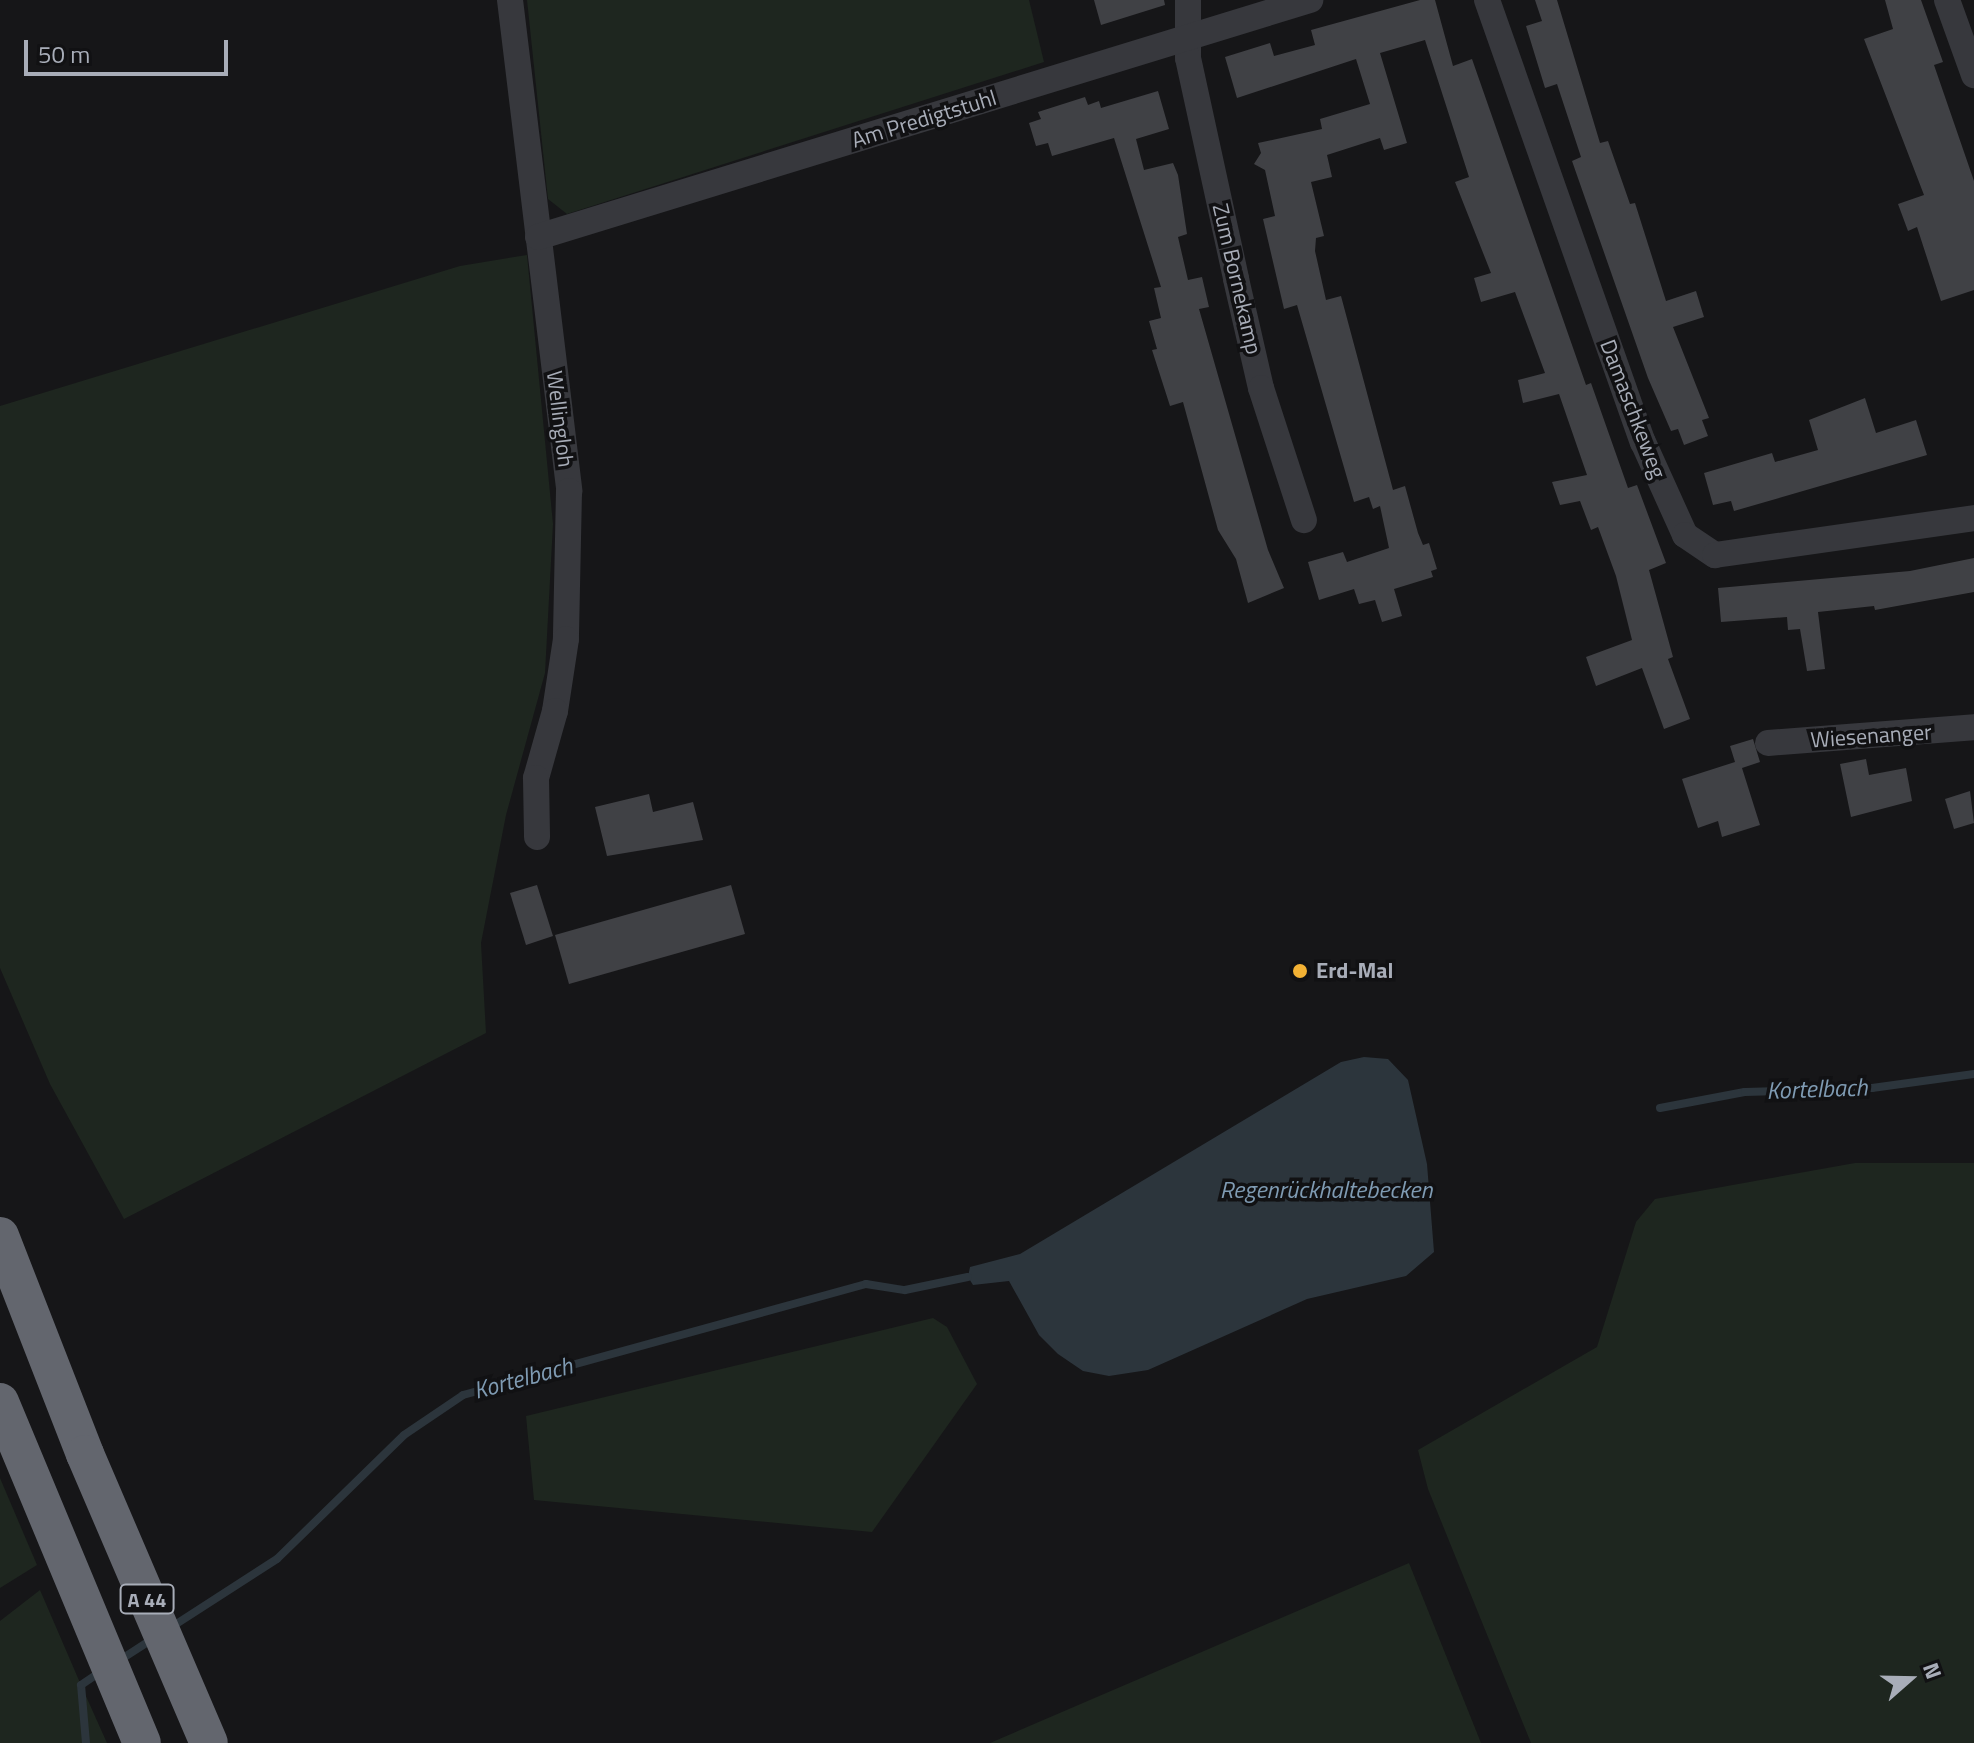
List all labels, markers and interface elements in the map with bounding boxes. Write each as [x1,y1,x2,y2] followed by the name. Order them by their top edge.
[28,24,232,74] scale bar
[38,36,90,72] text: 50 m
[848,84,1000,154] street label: Am Predigtstuhl
[1207,201,1267,357] street label: Zum Bornekamp
[1594,336,1672,482] street label: Damaschkeweg
[541,369,579,469] street label: Wellingloh
[1810,719,1932,753] street label: Wiesenanger
[1316,958,1393,984] place label: Erd-Mal
[1291,962,1309,980] marker: Erd-Mal
[1766,1073,1868,1105] water label: Kortelbach
[1220,1176,1432,1204] water label: Regenrückhaltebecken
[471,1351,575,1405] water label: Kortelbach
[119,1583,175,1615] road number: A 44
[1870,1639,1950,1719] north arrow
[1914,1658,1951,1684] text: N

